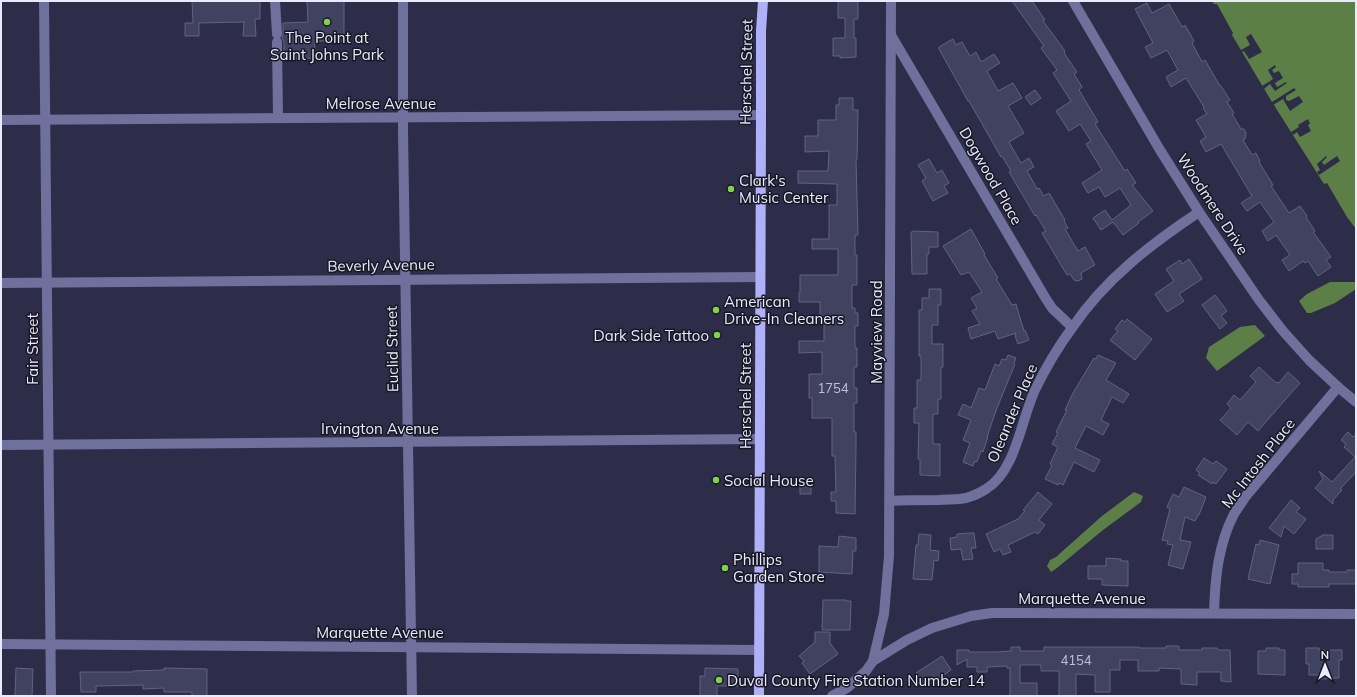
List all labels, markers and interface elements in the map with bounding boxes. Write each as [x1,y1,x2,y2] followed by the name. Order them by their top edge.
[322,17,332,27] marker: The Point at Saint Johns Park
[736,19,756,125] street label: Herschel Street
[270,28,384,64] place label: The Point at Saint Johns Park
[326,94,436,113] street label: Melrose Avenue
[955,124,1027,228] street label: Dogwood Place
[1173,150,1253,258] street label: Woodmere Drive
[739,171,829,207] place label: Clark's Music Center
[726,184,736,194] marker: Clark's Music Center
[327,255,435,275] street label: Beverly Avenue
[867,280,886,384] street label: Mayview Road
[724,292,844,328] place label: American Drive-In Cleaners
[711,305,721,315] marker: American Drive-In Cleaners
[382,306,402,392] street label: Euclid Street
[23,313,42,385] street label: Fair Street
[593,326,709,345] place label: Dark Side Tattoo
[712,330,722,340] marker: Dark Side Tattoo
[736,343,755,449] street label: Herschel Street
[983,361,1041,465] street label: Oleander Place
[817,380,849,396] house number: 1754
[1217,414,1299,512] street label: Mc Intosh Place
[321,419,439,438] street label: Irvington Avenue
[724,471,814,490] place label: Social House
[711,475,721,485] marker: Social House
[733,550,825,586] place label: Phillips Garden Store
[720,563,730,573] marker: Phillips Garden Store
[1018,589,1146,608] street label: Marquette Avenue
[316,623,444,642] street label: Marquette Avenue
[1305,645,1345,685] north arrow
[1321,648,1329,662] text: N
[1060,652,1092,668] house number: 4154
[727,671,985,690] place label: Duval County Fire Station Number 14
[714,675,724,685] marker: Duval County Fire Station Number 14

